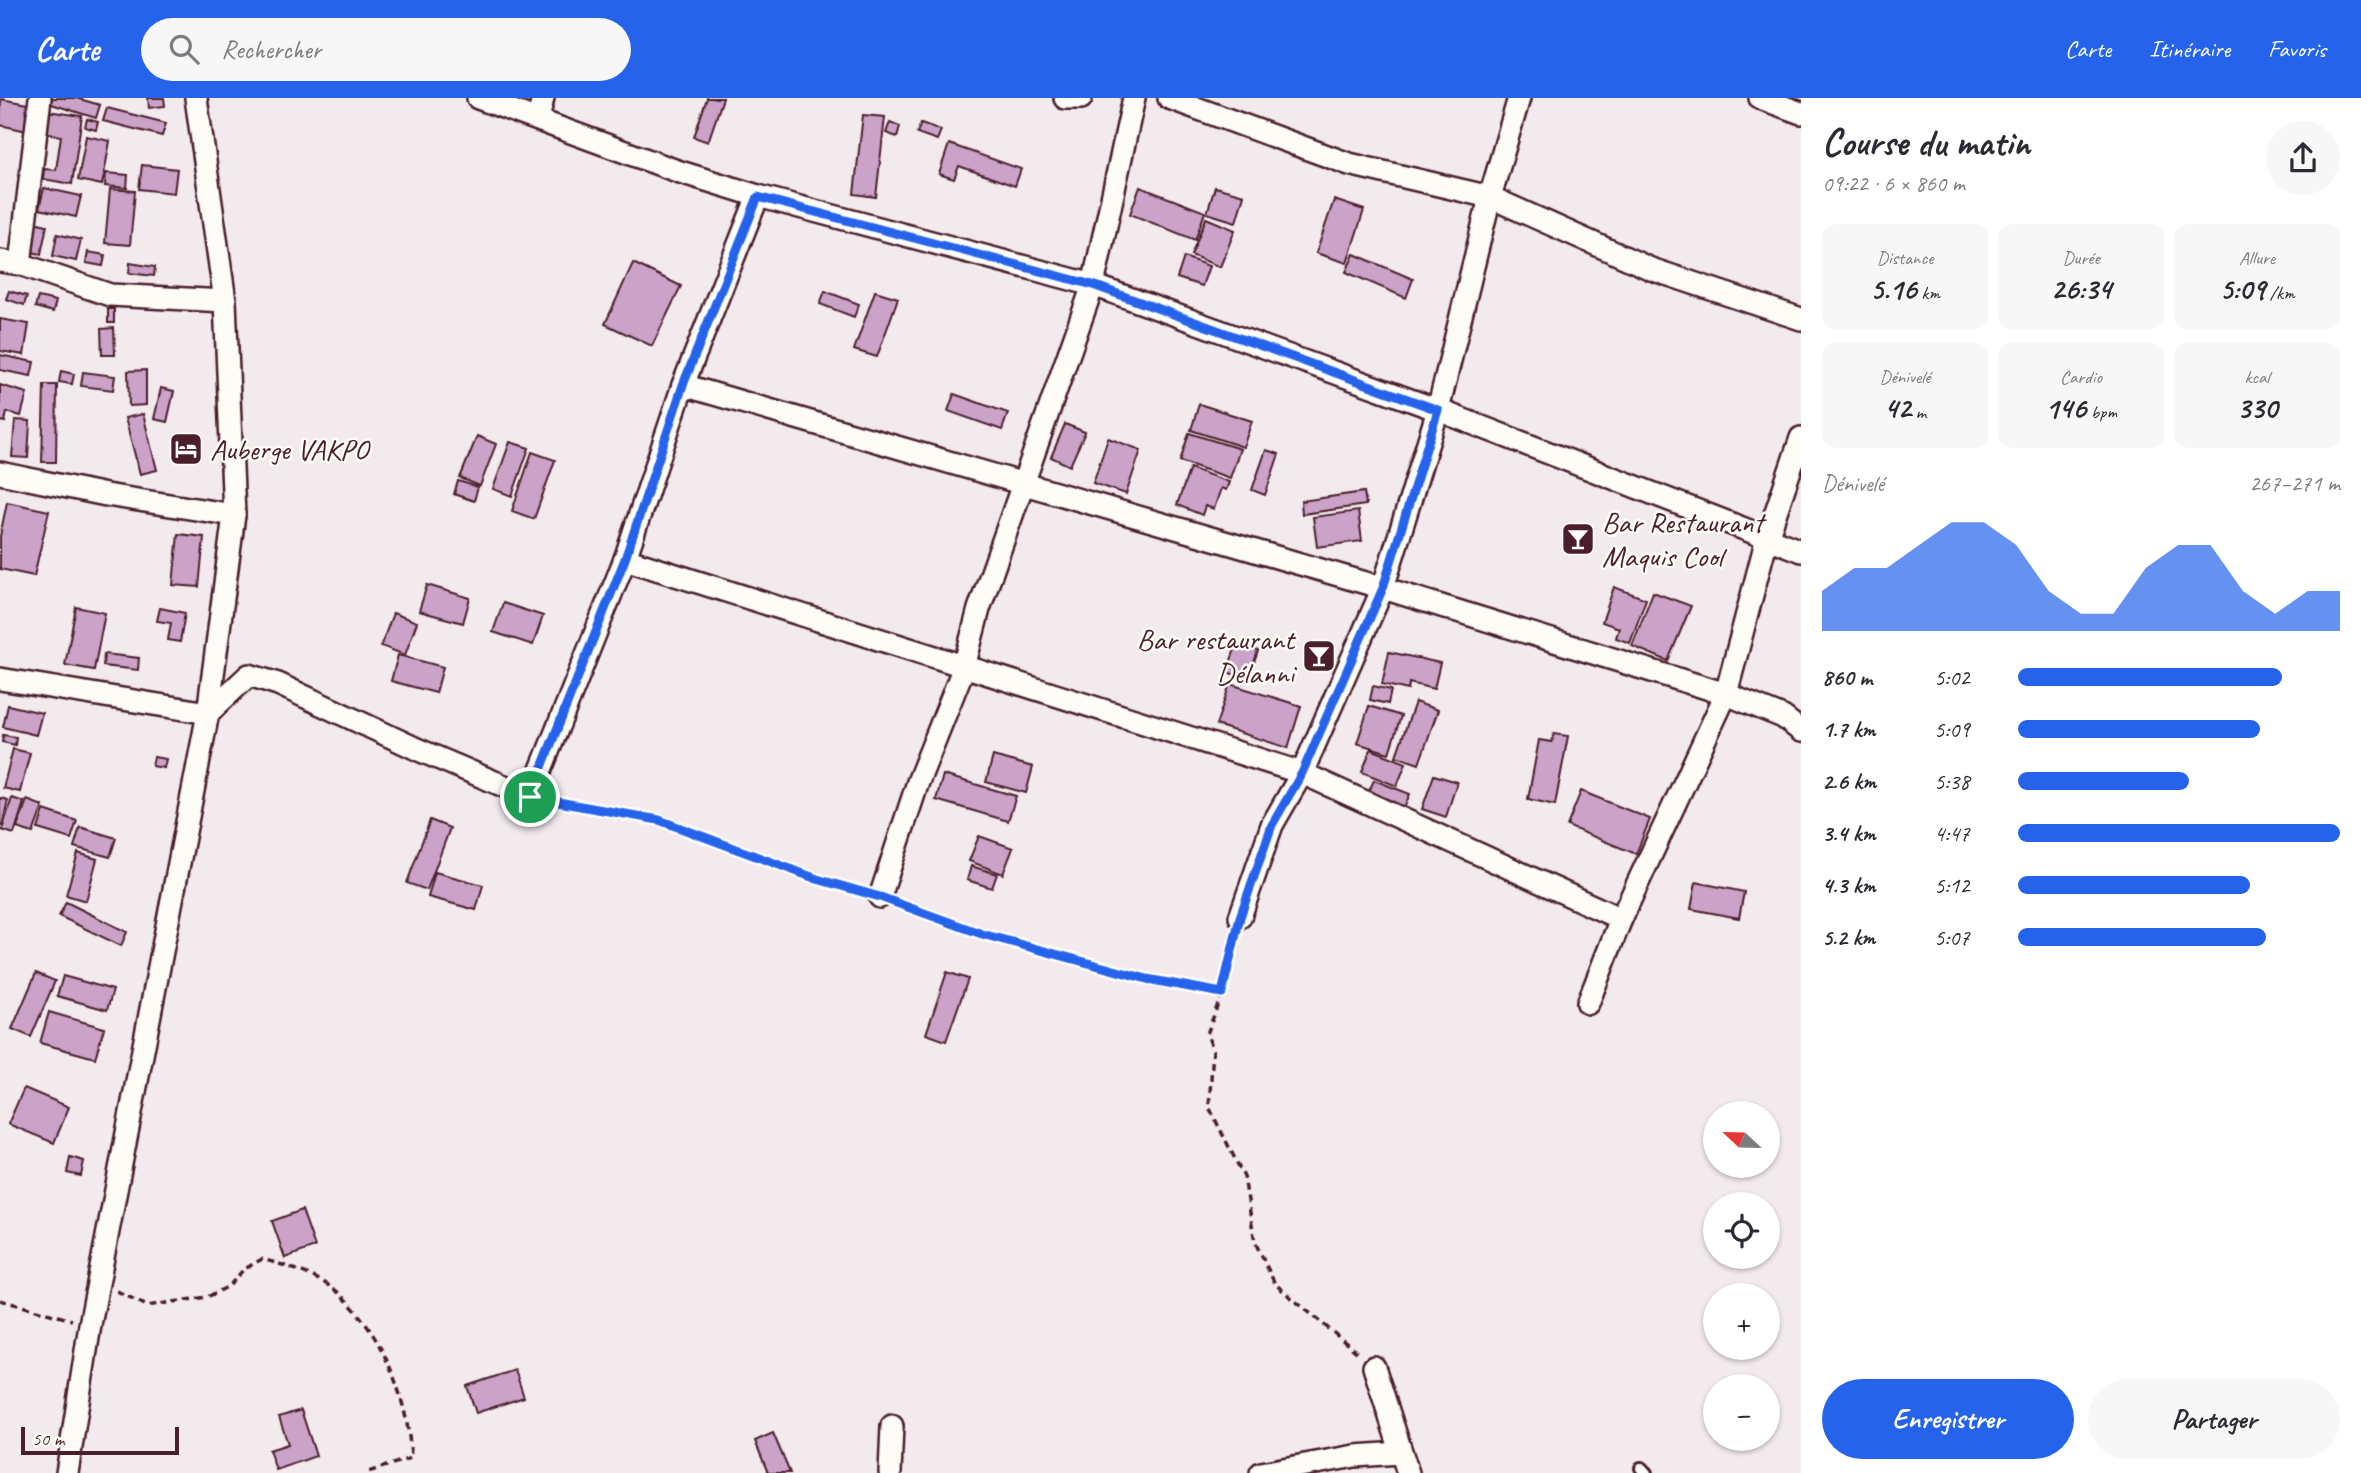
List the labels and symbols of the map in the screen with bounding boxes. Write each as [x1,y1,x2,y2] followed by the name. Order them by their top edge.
[167,430,205,468] hotel icon: Auberge VAKPO
[210,430,371,468] place label: Auberge VAKPO
[1602,503,1767,575] place label: Bar Restaurant Maquis Cool
[1559,520,1597,558] bar icon: Bar Restaurant Maquis Cool
[1137,620,1297,692] place label: Bar restaurant Délanni
[1300,637,1338,675] bar icon: Bar restaurant Délanni
[500,767,560,827] pin
[1703,1101,1780,1178] north arrow
[21,1424,178,1456] scale bar

